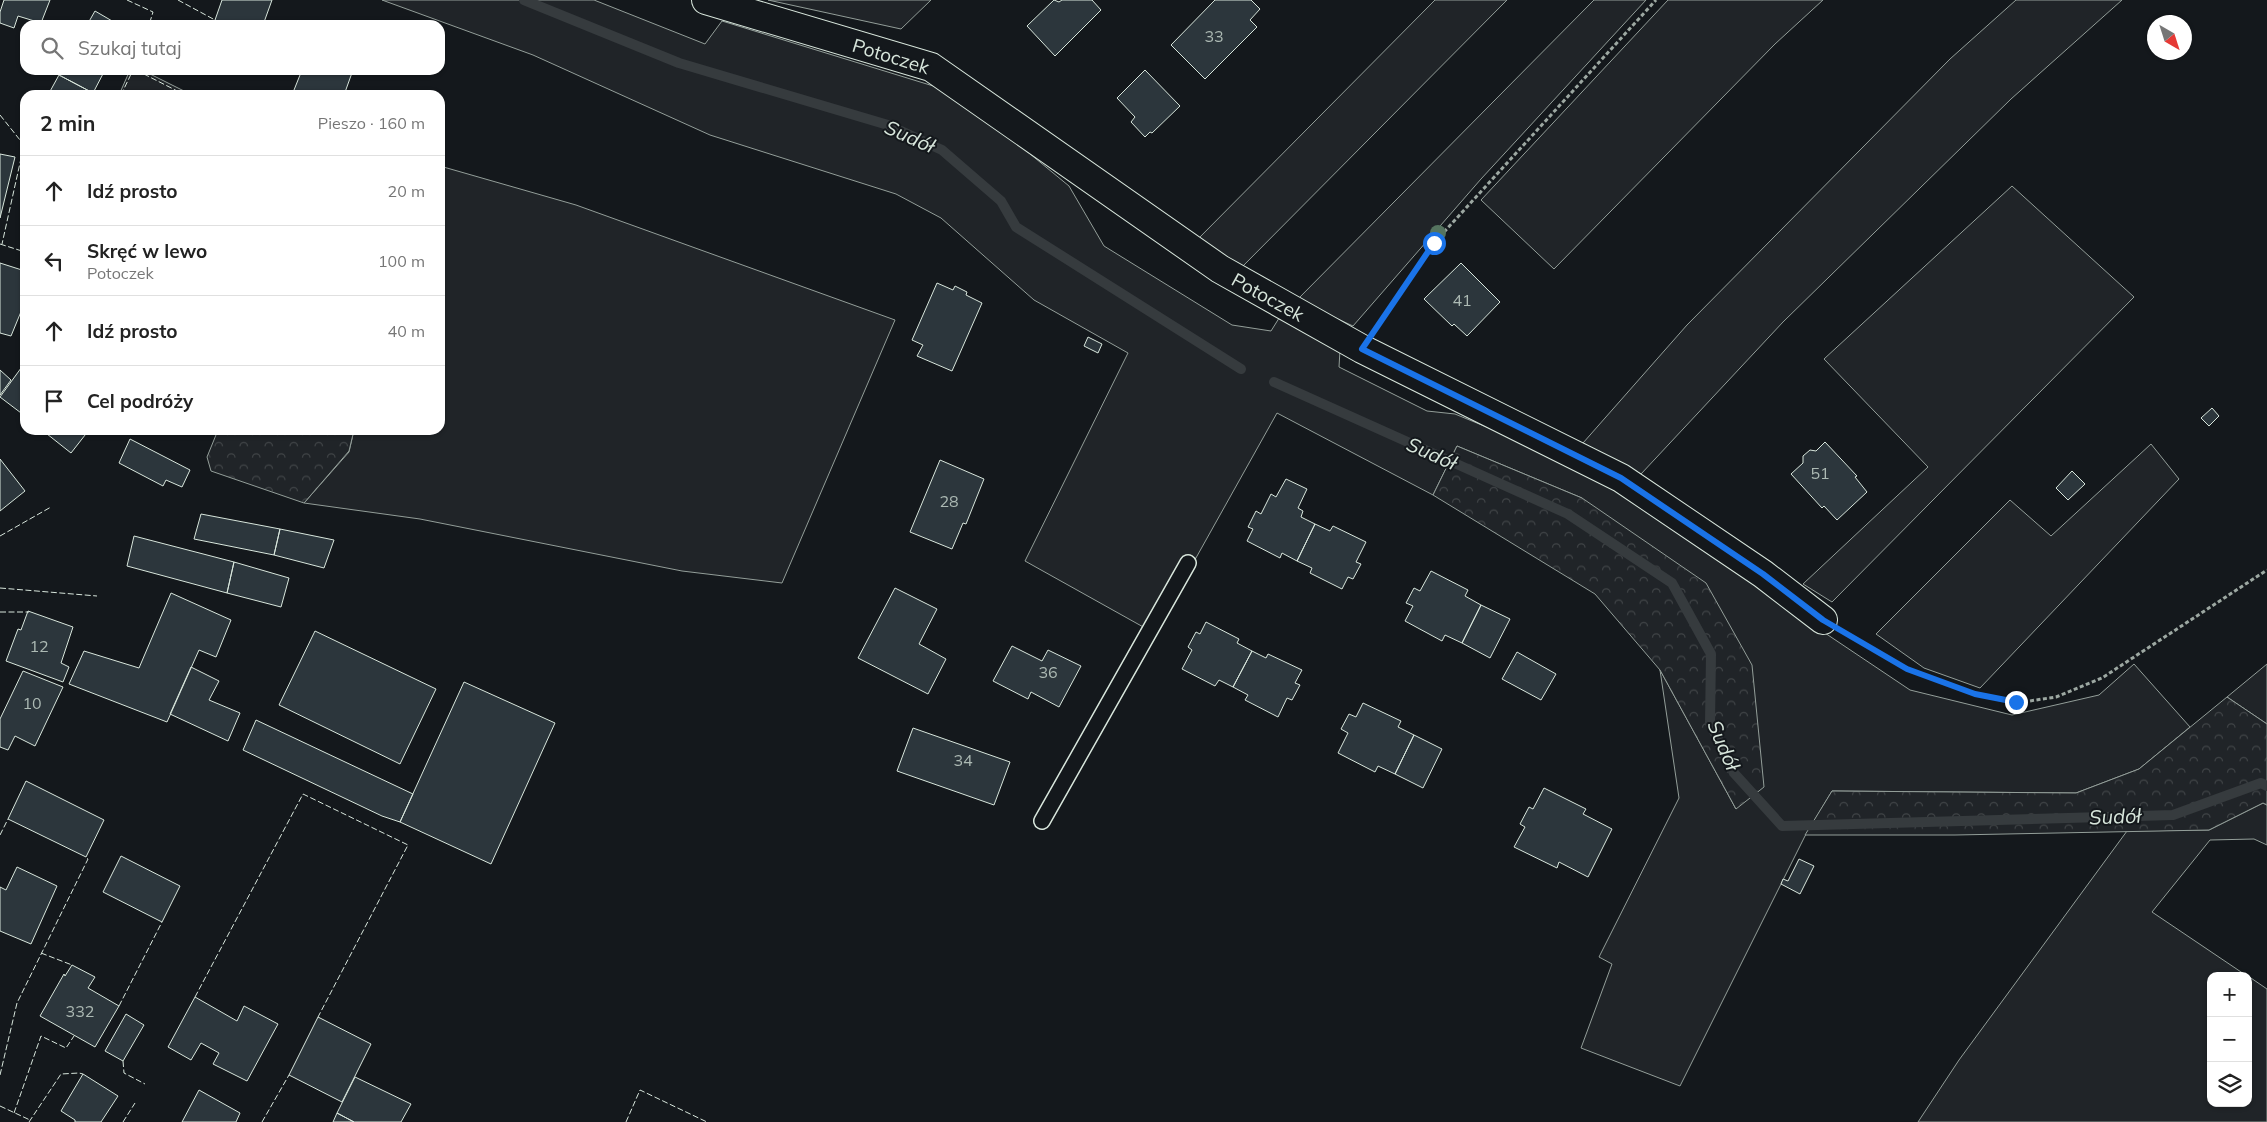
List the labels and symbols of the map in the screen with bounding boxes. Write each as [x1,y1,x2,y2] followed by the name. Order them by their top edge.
[2147,15,2192,60] north arrow
[1204,26,1224,46] house number: 33
[850,33,933,79] street label: Potoczek
[881,114,940,159] water label: Sudół
[1423,232,1446,255] route start
[1227,267,1309,327] street label: Potoczek
[1452,290,1472,310] house number: 41
[1403,431,1462,476] water label: Sudół
[1810,463,1830,483] house number: 51
[939,491,959,511] house number: 28
[29,636,49,656] house number: 12
[1038,662,1058,682] house number: 36
[2005,691,2028,714] route end
[22,693,42,713] house number: 10
[1702,716,1746,775] water label: Sudół
[953,750,973,770] house number: 34
[2088,803,2143,829] water label: Sudół
[66,1001,94,1021] house number: 332

